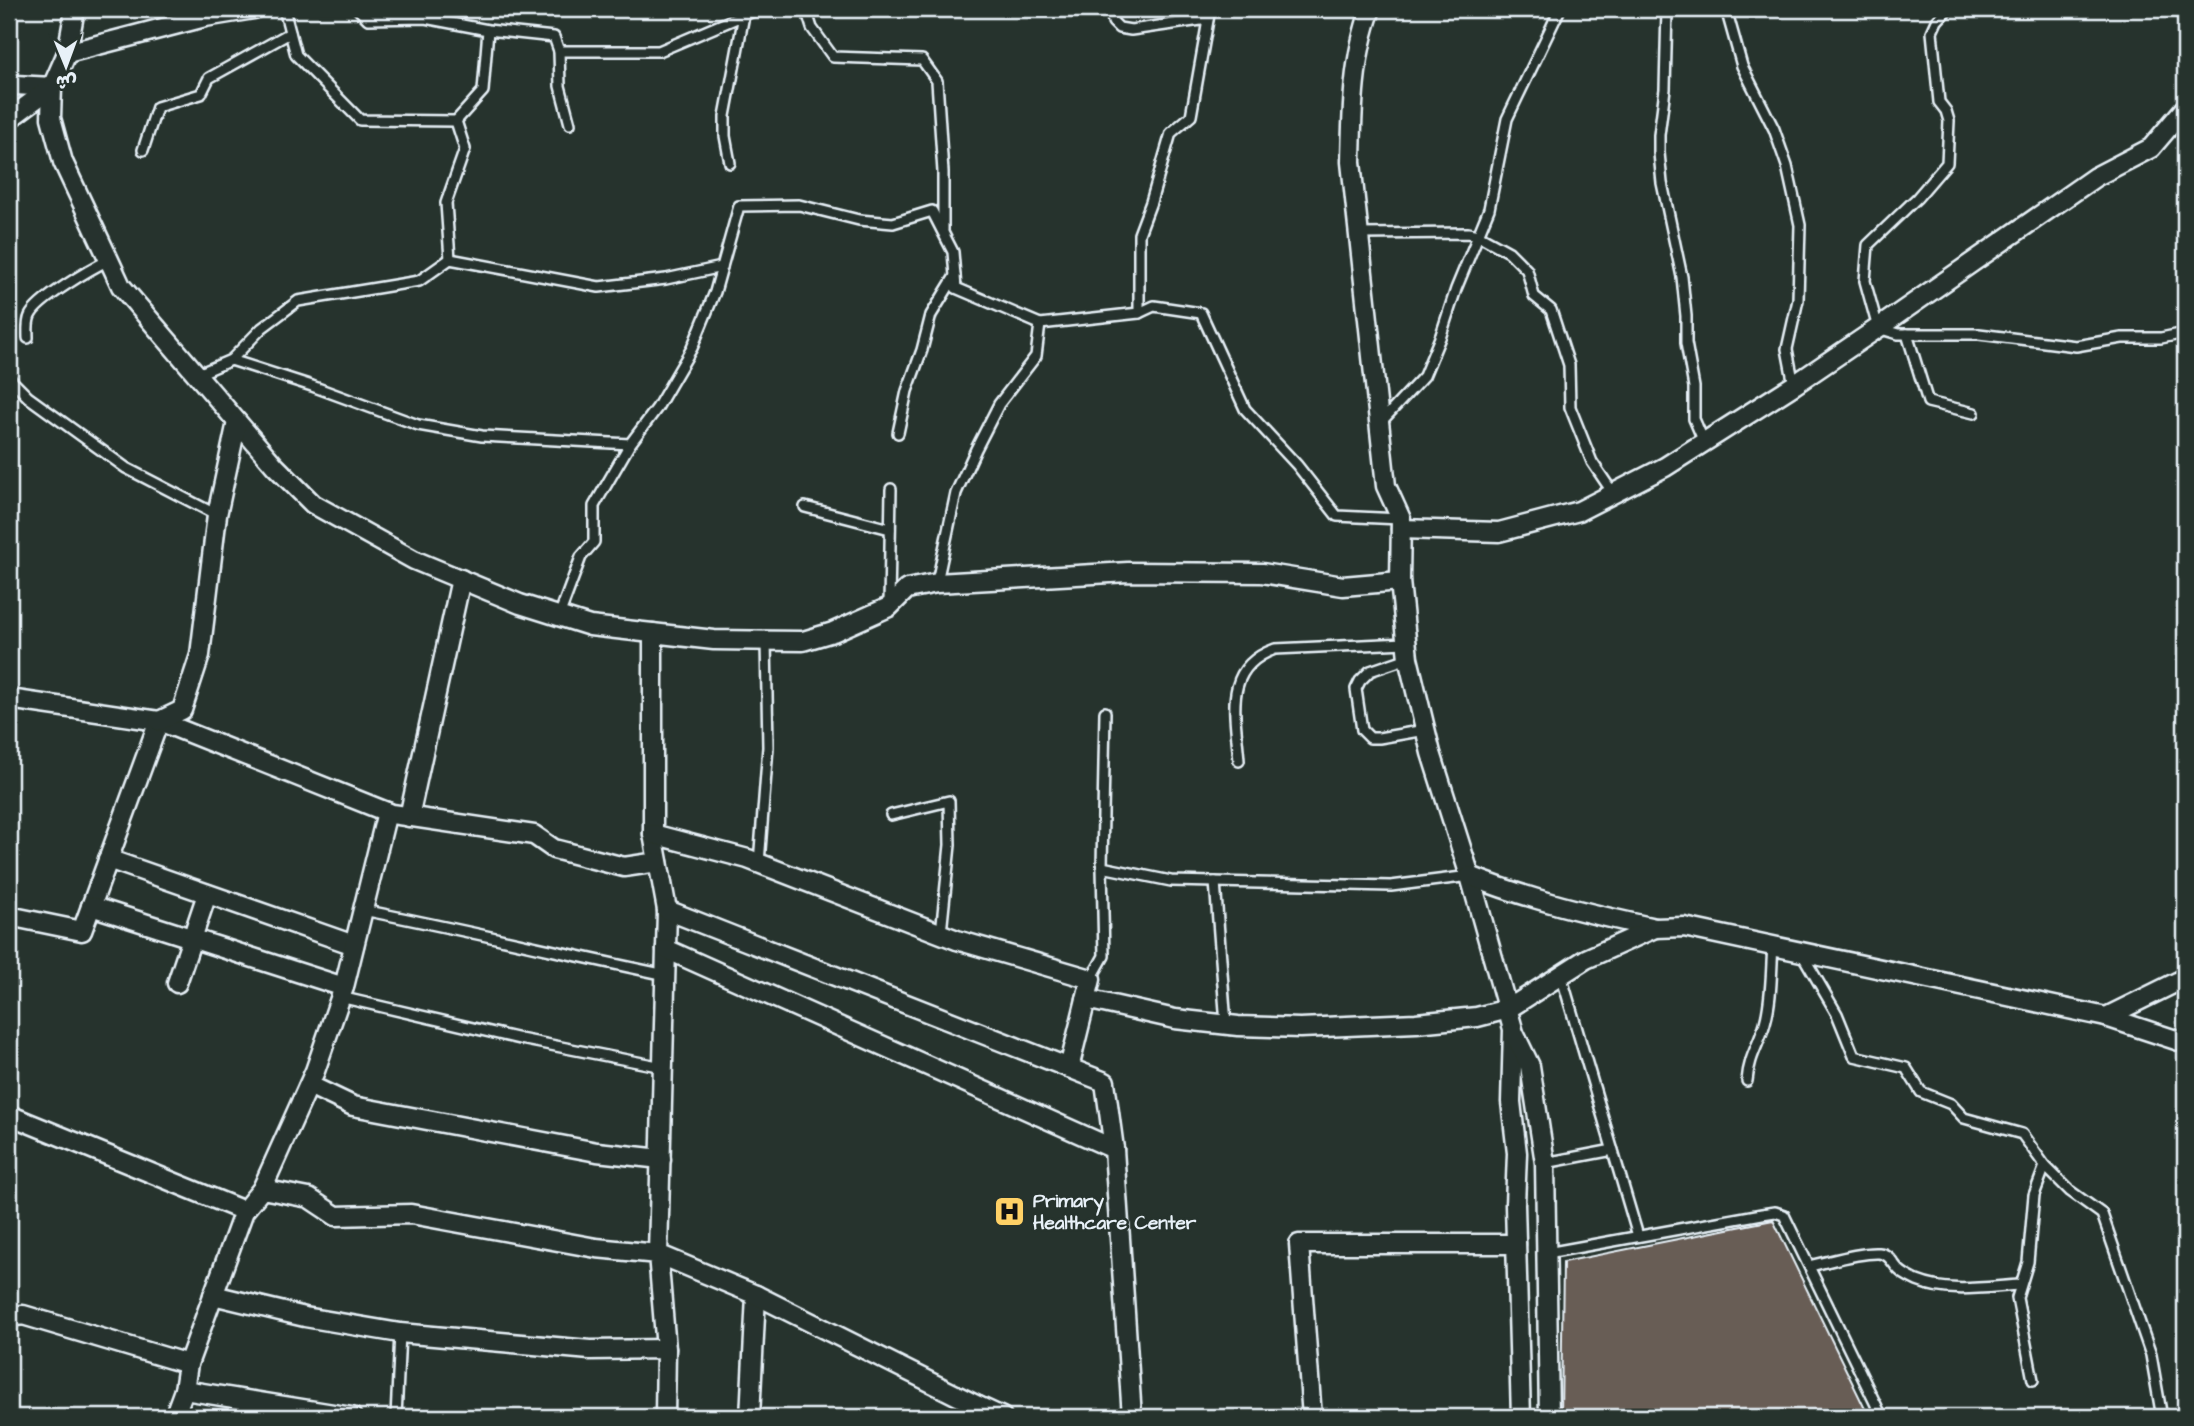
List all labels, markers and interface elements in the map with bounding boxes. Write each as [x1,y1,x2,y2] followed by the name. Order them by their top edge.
[32,32,102,102] north arrow
[55,68,77,95] text: ش
[1033,1188,1197,1237] place label: Primary Healthcare Center
[993,1195,1027,1229] hospital icon: Primary Healthcare Center

